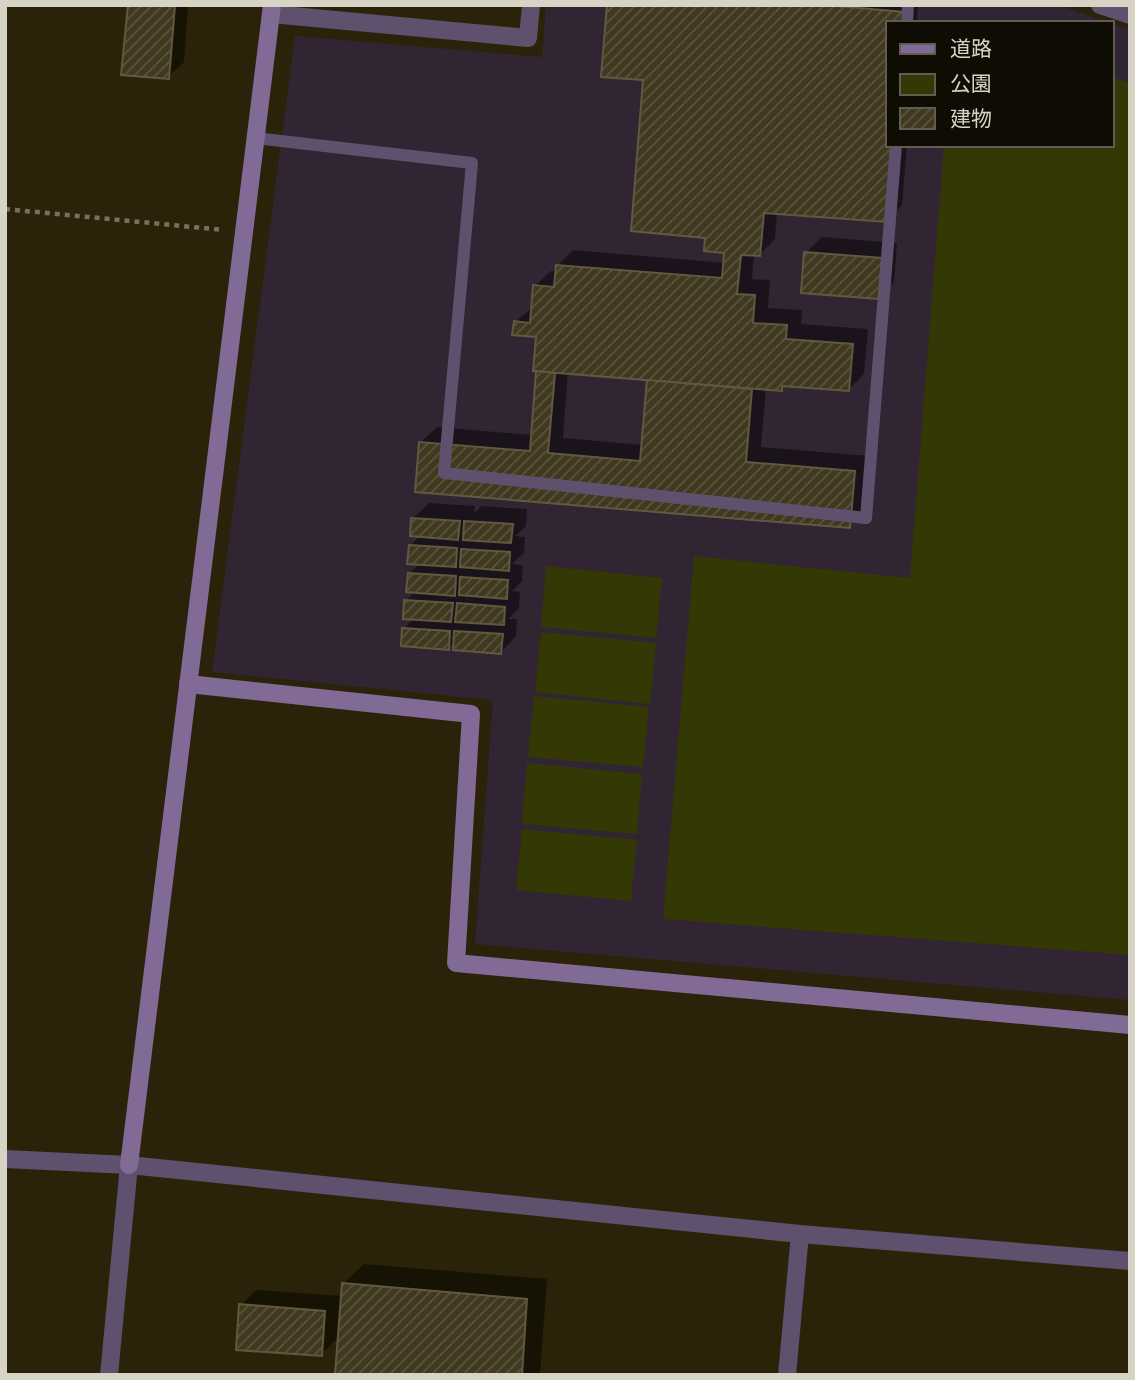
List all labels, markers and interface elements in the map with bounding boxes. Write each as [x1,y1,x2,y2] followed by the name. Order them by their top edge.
[886,21,1114,147] legend
[950,35,992,61] text: 道路
[950,70,992,96] text: 公園
[950,105,992,131] text: 建物

